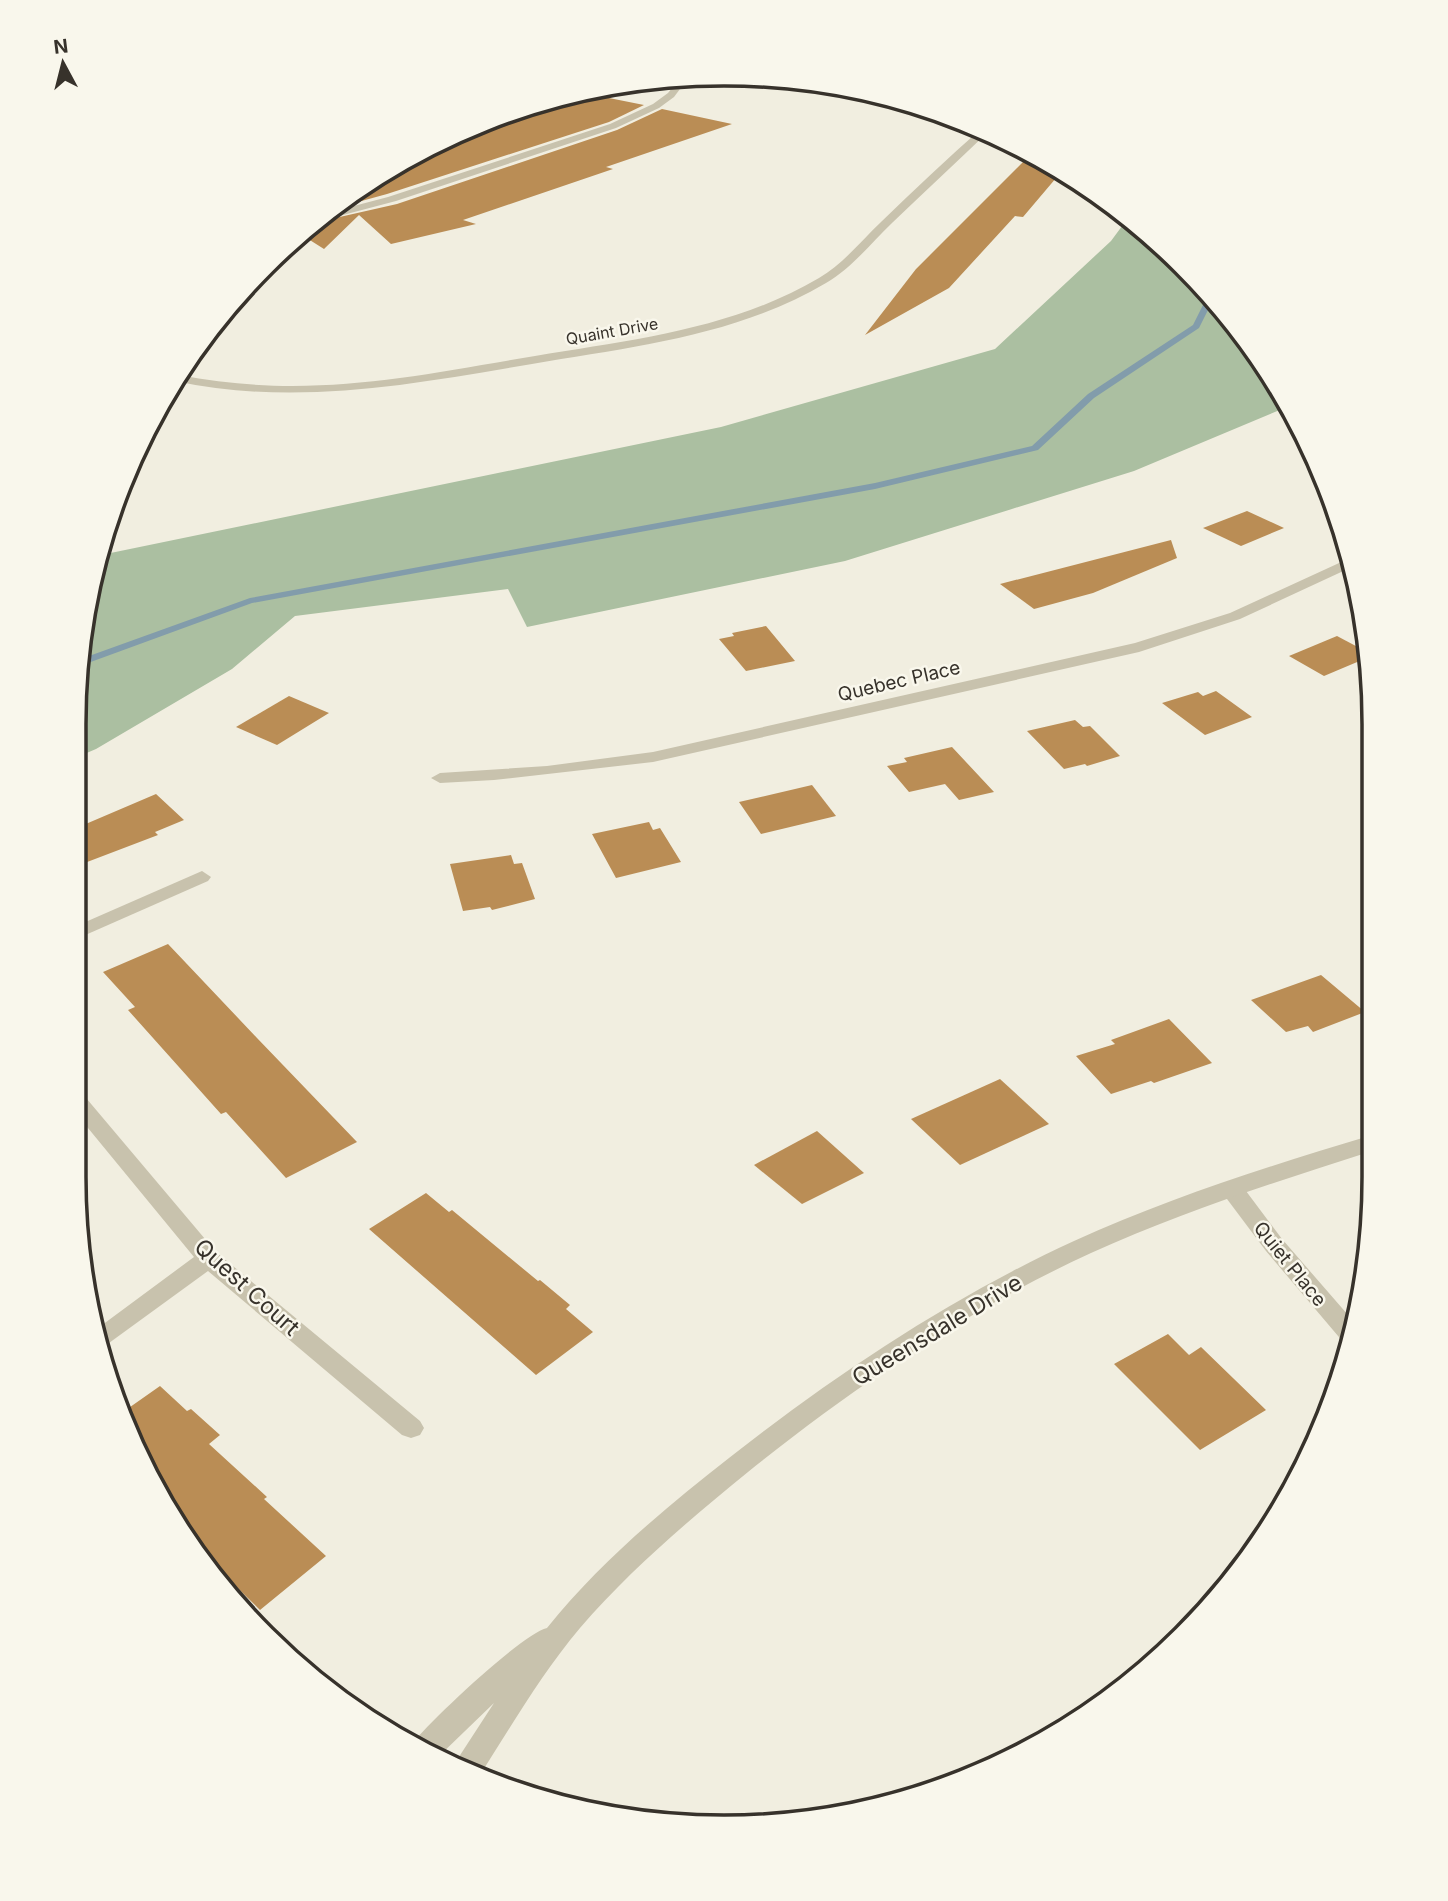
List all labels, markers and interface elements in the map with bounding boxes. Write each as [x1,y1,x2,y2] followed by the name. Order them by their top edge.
[28,28,98,98] north arrow
[52,34,70,59] text: N
[564,313,660,349] street label: Quaint Drive
[835,656,963,706] street label: Quebec Place
[1249,1217,1331,1311] street label: Quiet Place
[189,1233,306,1342] street label: Quest Court
[847,1268,1027,1392] street label: Queensdale Drive

